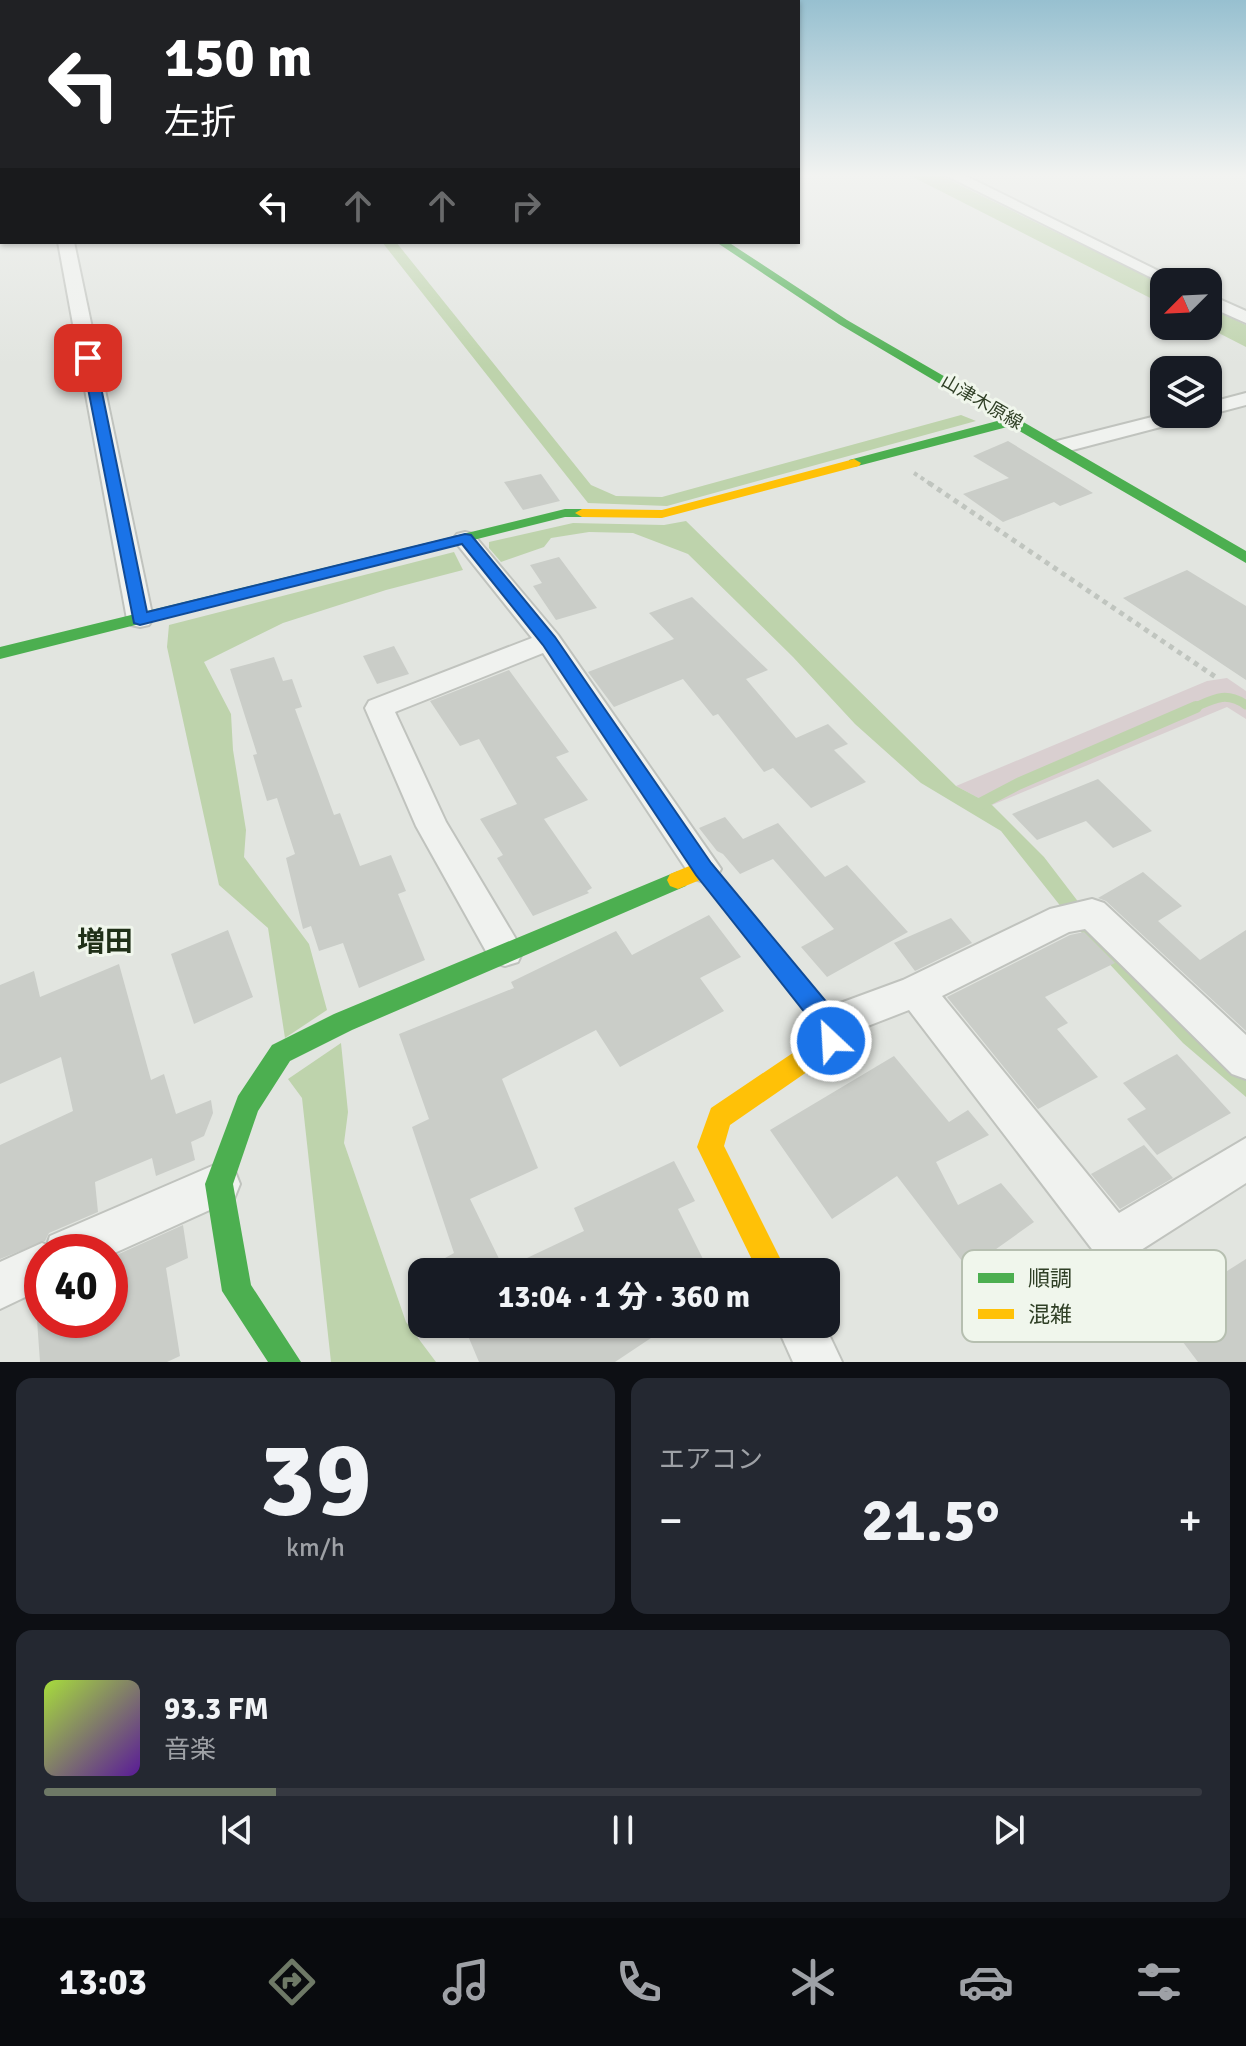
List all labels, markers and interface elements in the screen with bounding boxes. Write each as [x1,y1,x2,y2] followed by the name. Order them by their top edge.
[164,23,312,92] text: 150 m
[32,32,136,136] icon: left
[164,100,236,145] text: 左折
[252,184,296,228] icon: left
[336,184,380,228] icon: ahead
[420,184,464,228] icon: ahead
[504,184,548,228] icon: right
[1150,268,1222,340] north arrow
[1150,268,1222,428] map controls
[54,324,122,392] pin
[66,336,110,380] icon: arrive
[1150,356,1222,428] button: layers
[938,370,1026,434] street label: 山津木原線
[77,925,133,959] district label: 増田
[789,999,873,1083] position arrow
[24,1234,128,1338] speed limit sign: 40
[962,1250,1226,1342] legend
[1028,1265,1072,1292] text: 順調
[498,1279,750,1316] text: 13:04 · 1 分 · 360 m
[1028,1301,1072,1328] text: 混雑
[259,1416,372,1544] text: 39
[659,1444,763,1476] text: エアコン
[861,1484,1000,1558] text: 21.5°
[659,1494,683,1548] text: −
[1178,1494,1202,1548] text: +
[286,1532,345,1564] text: km/h
[164,1691,269,1728] text: 93.3 FM
[164,1734,216,1766] text: 音楽
[215,1808,259,1852] icon: previous
[601,1808,645,1852] icon: pause
[987,1808,1031,1852] icon: next
[264,1954,320,2010] icon: directions
[438,1954,494,2010] icon: music
[611,1954,667,2010] icon: phone
[785,1954,841,2010] icon: climate
[958,1954,1014,2010] icon: car
[1131,1954,1187,2010] icon: filters
[59,1960,147,2005] text: 13:03

